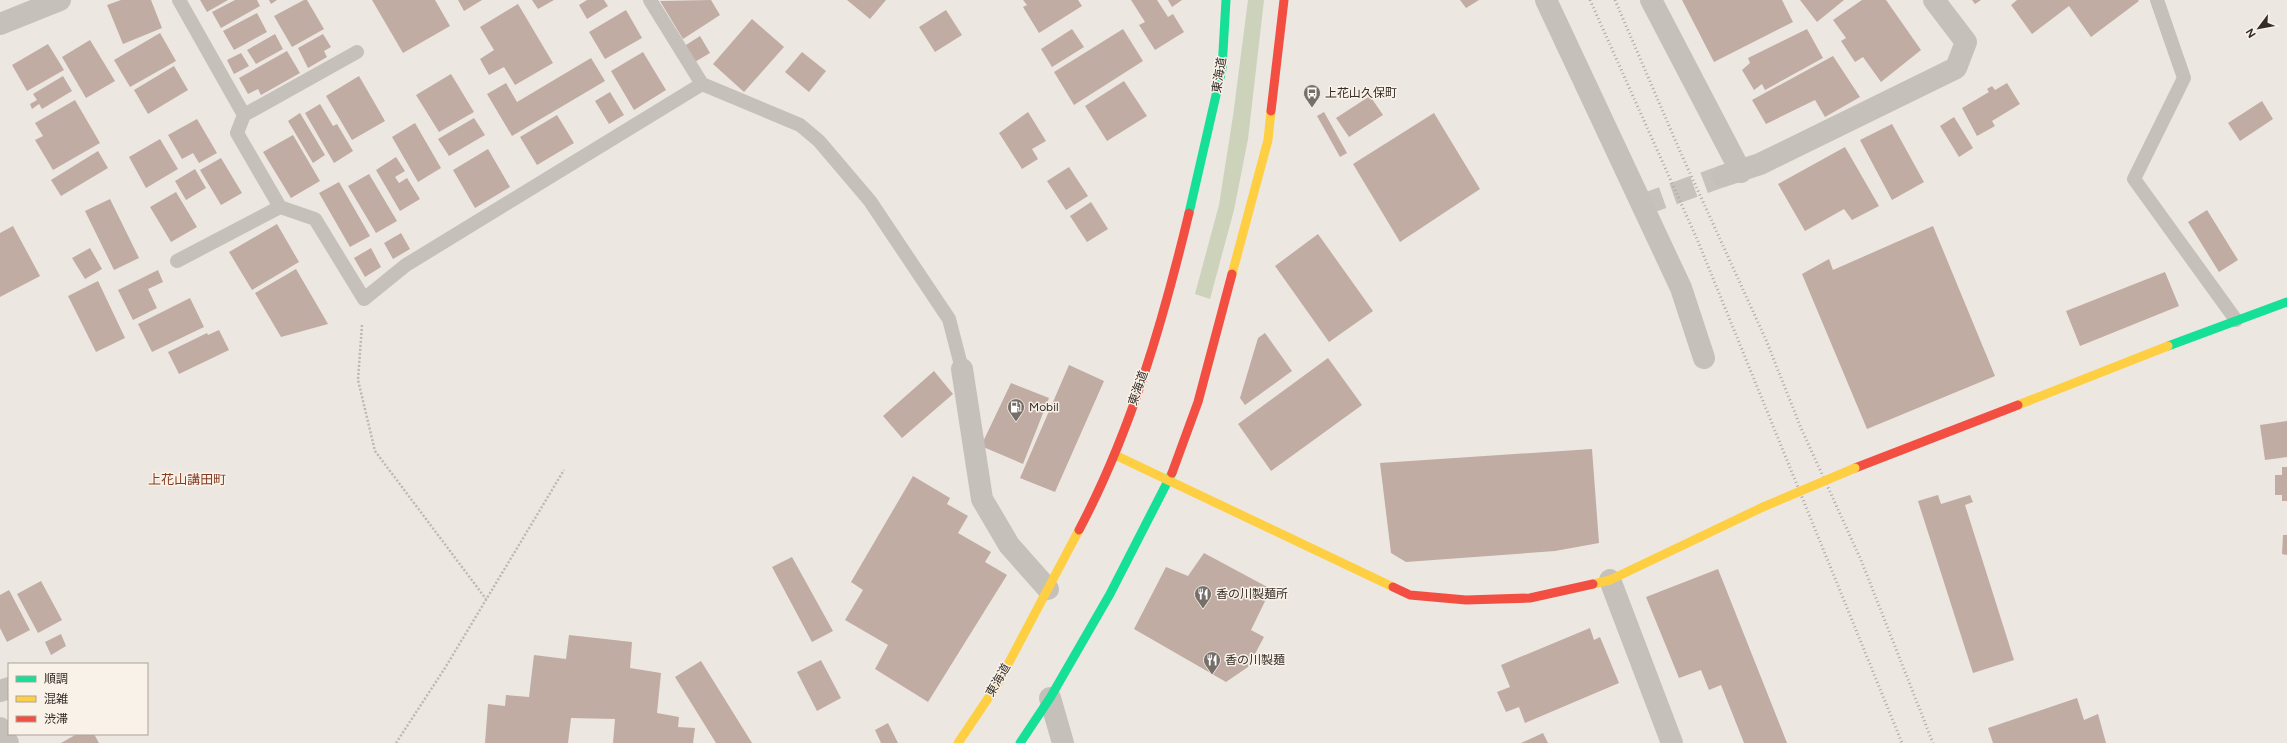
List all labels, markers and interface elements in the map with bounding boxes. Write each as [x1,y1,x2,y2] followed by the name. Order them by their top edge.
[2239,8,2279,48] north arrow
[2243,26,2259,40] text: N
[1209,56,1229,94] street label: 東海道
[1302,83,1322,108] bus stop icon: 上花山久保町
[1325,86,1397,100] place label: 上花山久保町
[1126,369,1150,407] street label: 東海道
[1006,397,1026,422] fuel station icon: Mobil
[1029,400,1059,414] place label: Mobil
[148,472,226,487] district label: 上花山講田町
[1193,584,1213,609] restaurant icon: 香の川製麺所
[1216,587,1288,601] place label: 香の川製麺所
[1202,650,1222,675] restaurant icon: 香の川製麺
[1225,653,1285,667] place label: 香の川製麺
[983,661,1013,699] street label: 東海道
[8,663,148,735] legend
[44,672,68,686] text: 順調
[44,692,68,706] text: 混雑
[44,712,68,726] text: 渋滞

